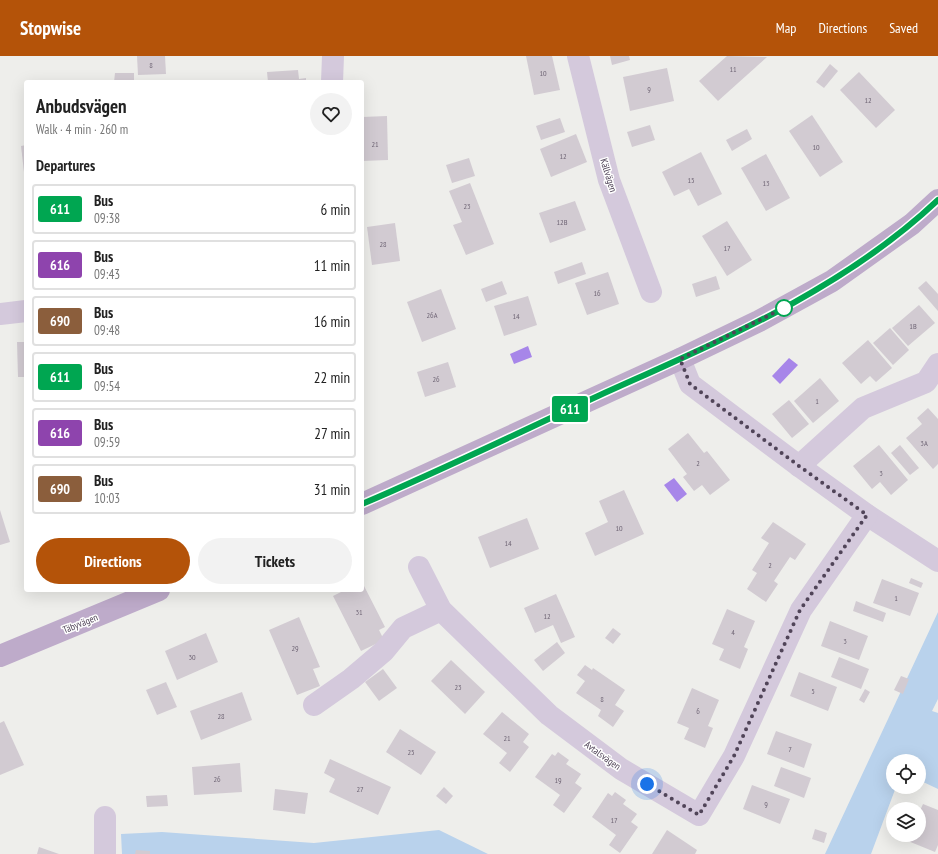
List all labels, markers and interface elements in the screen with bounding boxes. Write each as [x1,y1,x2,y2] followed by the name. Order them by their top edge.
[20,16,81,40] text: Stopwise
[776,19,796,37] text: Map
[818,19,867,37] text: Directions
[889,19,918,37] text: Saved
[149,60,153,70] house number: 8
[729,64,737,74] house number: 11
[539,68,547,78] house number: 10
[647,84,651,94] house number: 9
[310,93,352,135] button: heart
[36,94,127,118] text: Anbudsvägen
[864,95,872,105] house number: 12
[36,121,128,138] text: Walk · 4 min · 260 m
[371,139,379,149] house number: 21
[812,142,820,152] house number: 10
[559,151,567,161] house number: 12
[36,156,95,175] text: Departures
[597,157,620,193] street label: Källvägen
[687,175,695,185] house number: 15
[762,178,770,188] house number: 13
[94,191,113,210] text: Bus
[50,200,70,218] text: 611
[320,200,350,219] text: 6 min
[463,201,471,211] house number: 23
[94,210,120,227] text: 09:38
[557,217,568,227] house number: 12B
[379,239,387,249] house number: 28
[723,243,731,253] house number: 17
[94,247,113,266] text: Bus
[50,256,70,274] text: 616
[314,256,350,275] text: 11 min
[94,266,120,283] text: 09:43
[593,288,601,298] house number: 16
[775,299,793,317] unlabelled marker
[94,303,113,322] text: Bus
[427,310,438,320] house number: 26A
[512,311,520,321] house number: 14
[50,312,70,330] text: 690
[314,312,350,331] text: 16 min
[909,321,917,331] house number: 1B
[94,322,120,339] text: 09:48
[94,359,113,378] text: Bus
[50,368,70,386] text: 611
[314,368,350,387] text: 22 min
[432,374,440,384] house number: 26
[94,378,120,395] text: 09:54
[547,396,593,422] line badge: 611
[815,396,819,406] house number: 1
[560,400,580,418] text: 611
[94,415,113,434] text: Bus
[50,424,70,442] text: 616
[314,424,350,443] text: 27 min
[94,434,120,451] text: 09:59
[920,438,928,448] house number: 3A
[696,458,700,468] house number: 2
[879,468,883,478] house number: 3
[94,471,113,490] text: Bus
[50,480,70,498] text: 690
[314,480,350,499] text: 31 min
[94,490,120,507] text: 10:03
[615,523,623,533] house number: 10
[36,538,190,584] button: Directions
[198,538,352,584] button: Tickets
[504,538,512,548] house number: 14
[768,560,772,570] house number: 2
[894,593,898,603] house number: 1
[355,607,363,617] house number: 31
[61,611,100,636] street label: Täbyvägen
[543,611,551,621] house number: 12
[731,627,735,637] house number: 4
[843,636,847,646] house number: 3
[291,643,299,653] house number: 29
[188,652,196,662] house number: 30
[454,682,462,692] house number: 23
[811,686,815,696] house number: 5
[600,694,604,704] house number: 8
[696,706,700,716] house number: 6
[217,711,225,721] house number: 28
[503,733,511,743] house number: 21
[582,738,623,773] street label: Avtalsvägen
[788,744,792,754] house number: 7
[407,747,415,757] house number: 25
[886,754,926,842] map controls
[886,754,926,794] button: locate
[213,774,221,784] house number: 26
[637,774,657,794] your location
[554,775,562,785] house number: 19
[356,784,364,794] house number: 27
[764,799,768,809] house number: 9
[886,802,926,842] button: layers
[610,815,618,825] house number: 17

